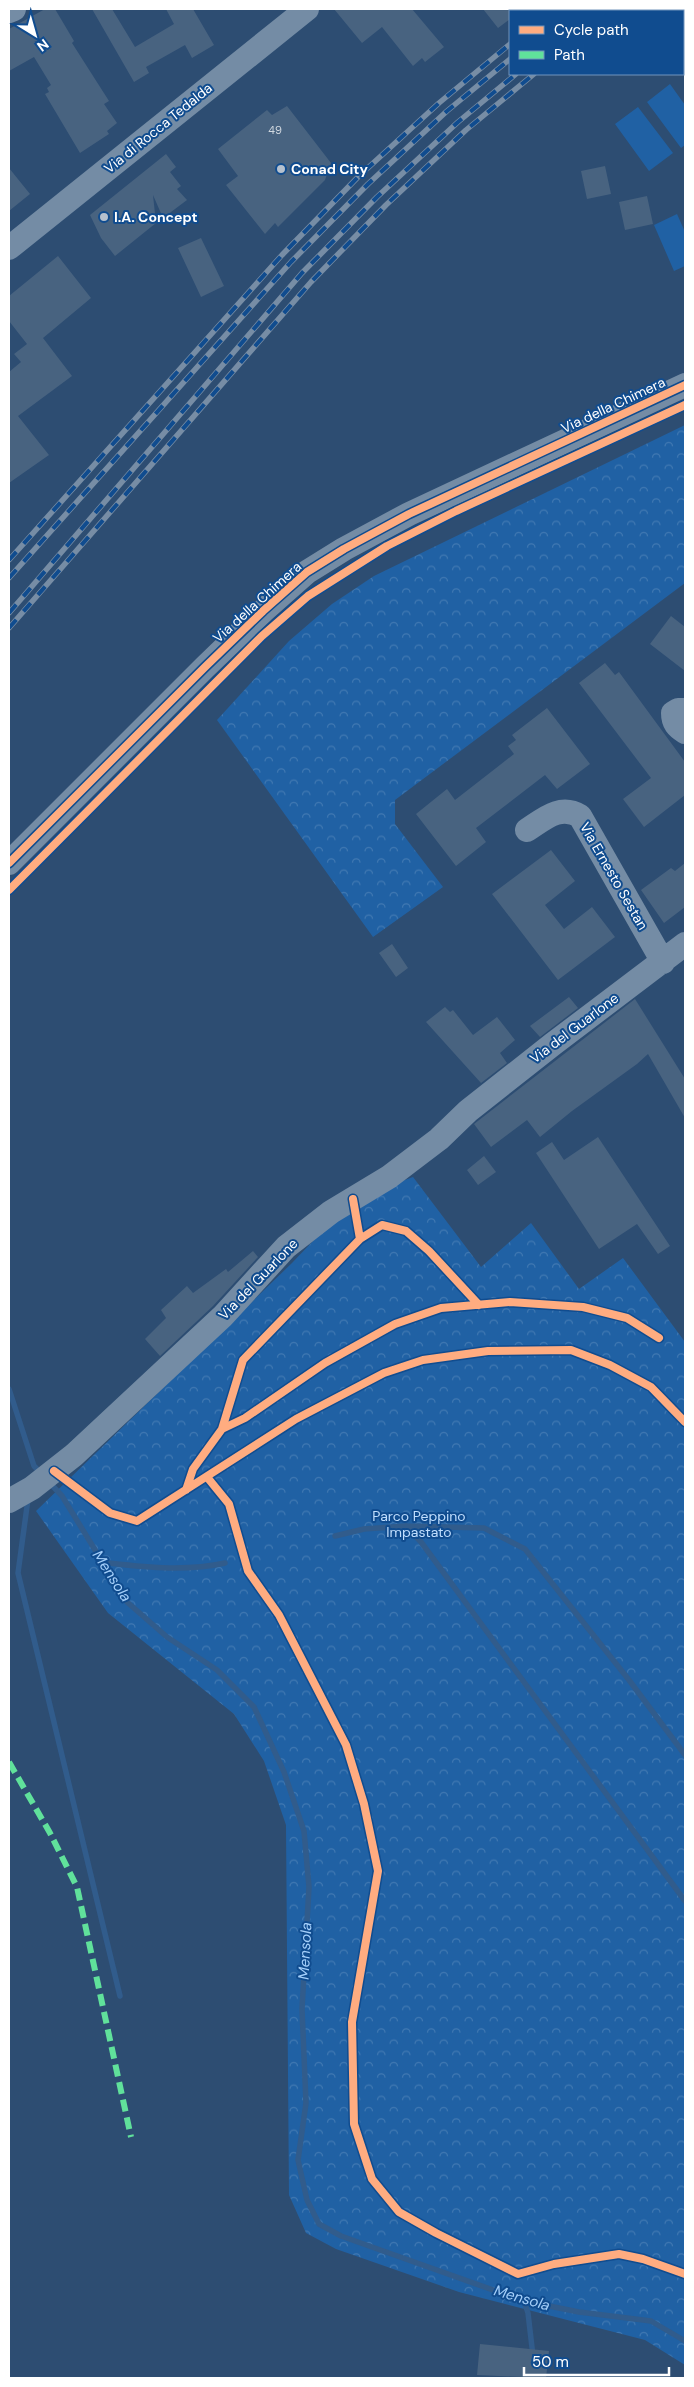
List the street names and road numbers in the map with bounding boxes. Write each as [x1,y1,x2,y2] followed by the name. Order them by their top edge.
[100,79,216,177] street label: Via di Rocca Tedalda
[558,373,668,437] street label: Via della Chimera
[209,557,305,647] street label: Via della Chimera
[576,819,652,933] street label: Via Ernesto Sestan
[526,989,622,1067] street label: Via del Guarlone
[215,1234,301,1324] street label: Via del Guarlone

